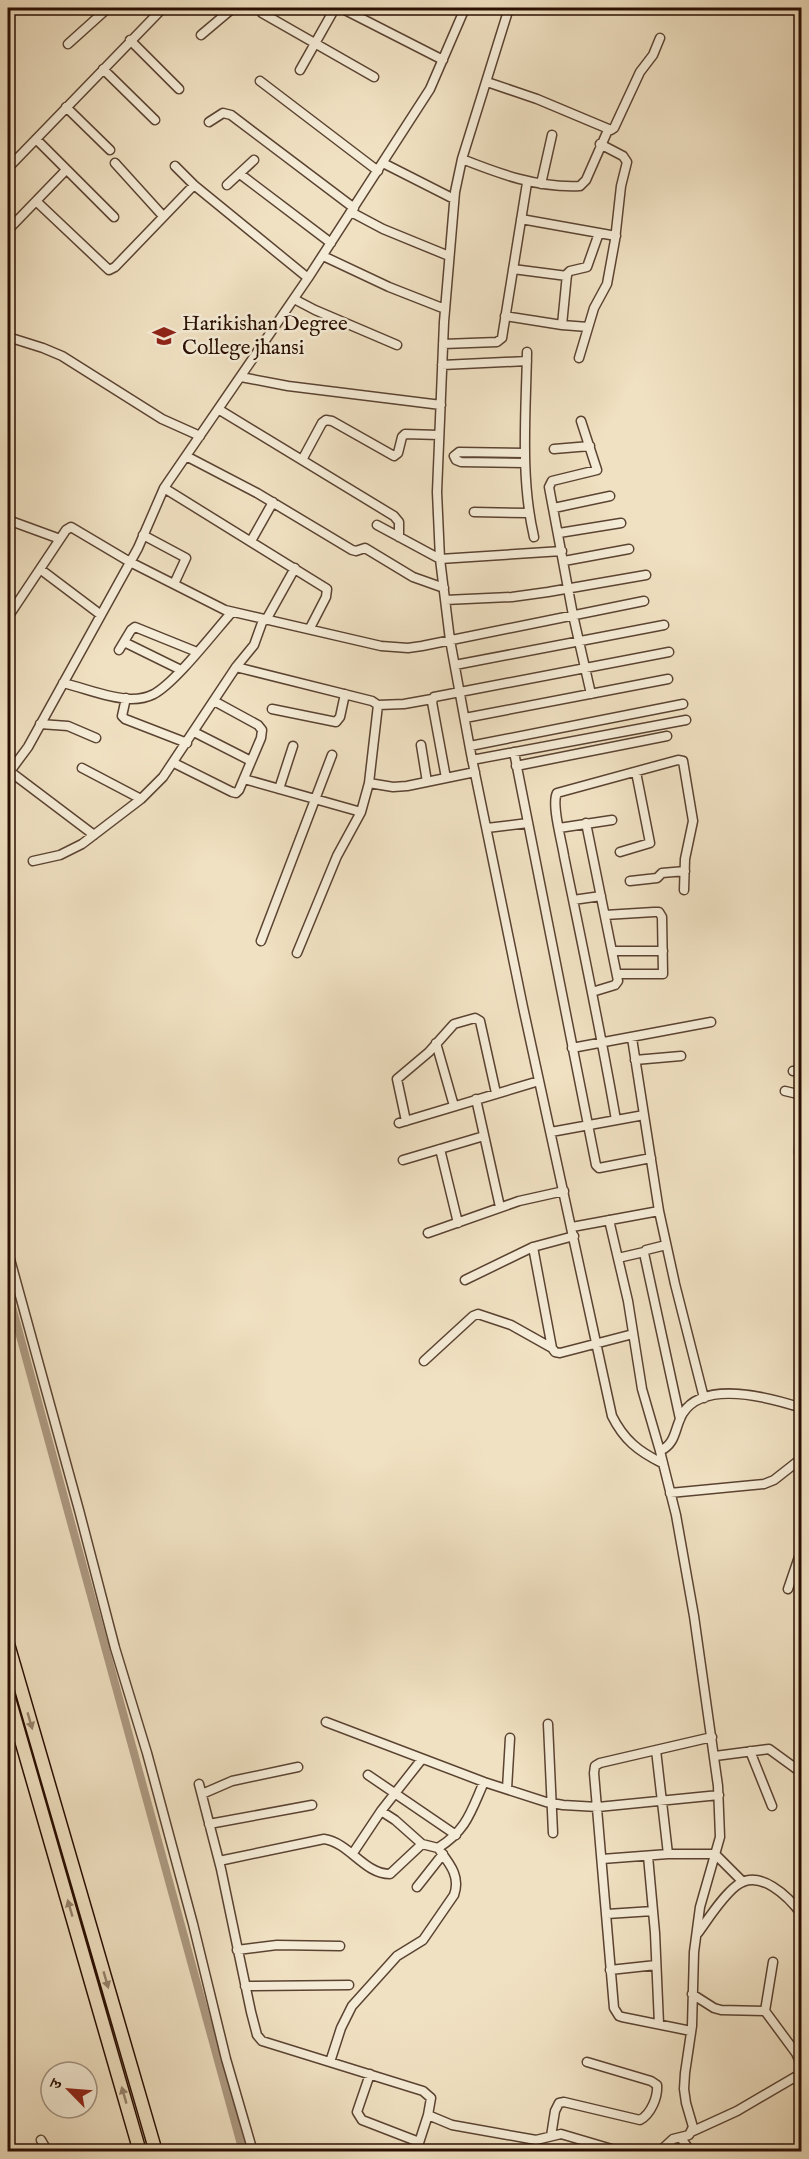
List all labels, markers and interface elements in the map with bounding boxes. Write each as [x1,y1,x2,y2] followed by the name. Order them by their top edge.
[182,311,348,362] place label: Harikishan Degree College jhansi
[151,323,177,349] school or university icon: Harikishan Degree College jhansi
[26,1712,35,1730] one-way arrow
[65,1899,74,1917] one-way arrow
[102,1971,111,1989] one-way arrow
[39,2060,99,2120] north arrow
[46,2075,69,2093] text: उ
[119,2086,128,2104] one-way arrow

